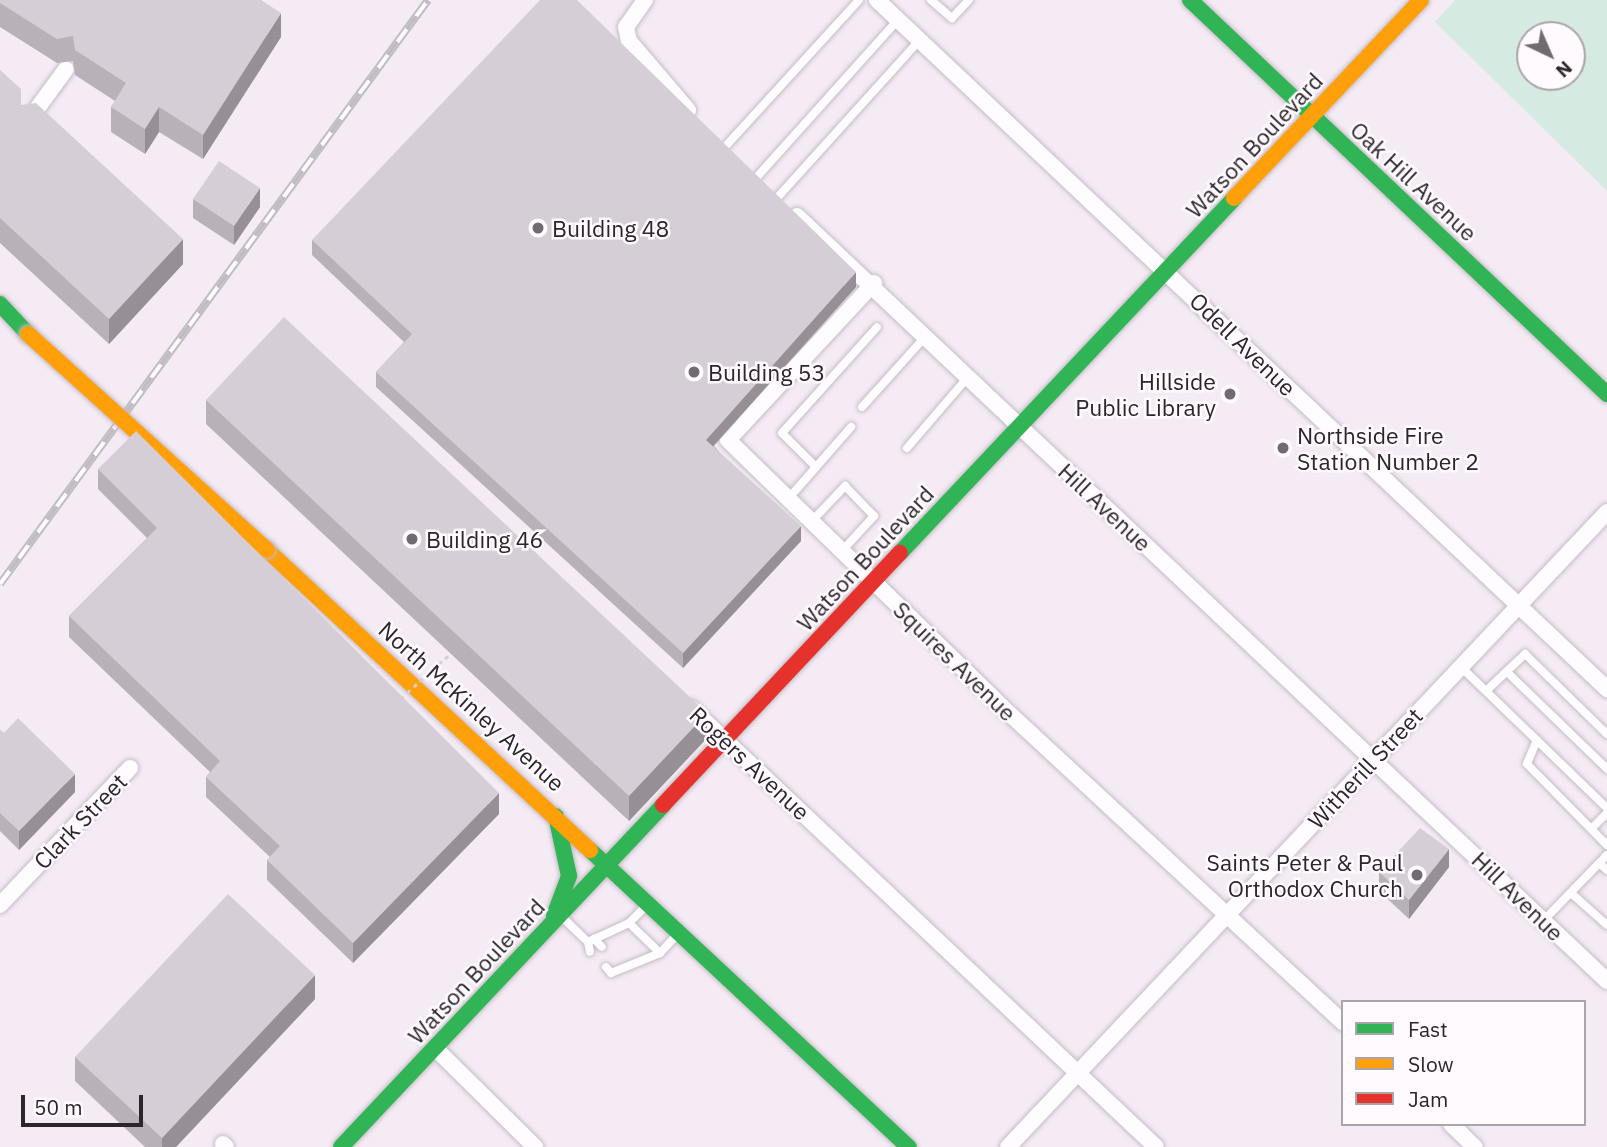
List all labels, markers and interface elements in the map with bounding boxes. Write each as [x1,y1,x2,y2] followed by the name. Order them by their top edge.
[1516,21,1586,91] north arrow
[1551,56,1577,83] text: N
[1180,67,1328,223] street label: Watson Boulevard
[1345,115,1483,247] street label: Oak Hill Avenue
[552,214,669,242] place label: Building 48
[530,220,546,236] marker: Building 48
[1184,287,1302,401] street label: Odell Avenue
[708,358,825,386] place label: Building 53
[686,364,702,380] marker: Building 53
[1075,367,1216,421] place label: Hillside Public Library
[1222,386,1238,402] marker: Hillside Public Library
[1297,421,1479,475] place label: Northside Fire Station Number 2
[1275,440,1291,456] marker: Northside Fire Station Number 2
[1053,457,1157,557] street label: Hill Avenue
[791,480,939,636] street label: Watson Boulevard
[426,525,543,553] place label: Building 46
[404,531,420,547] marker: Building 46
[888,596,1022,726] street label: Squires Avenue
[373,615,571,797] street label: North McKinley Avenue
[684,700,816,826] street label: Rogers Avenue
[1302,702,1428,834] street label: Witherill Street
[28,768,132,874] street label: Clark Street
[1466,846,1570,946] street label: Hill Avenue
[1207,848,1403,902] place label: Saints Peter & Paul Orthodox Church
[1409,867,1425,883] marker: Saints Peter & Paul Orthodox Church
[402,893,550,1049] street label: Watson Boulevard
[1341,1000,1586,1126] legend
[1408,1015,1448,1043] text: Fast
[1408,1050,1454,1078] text: Slow
[24,1080,147,1124] scale bar
[1408,1085,1448,1113] text: Jam
[34,1093,83,1121] text: 50 m

